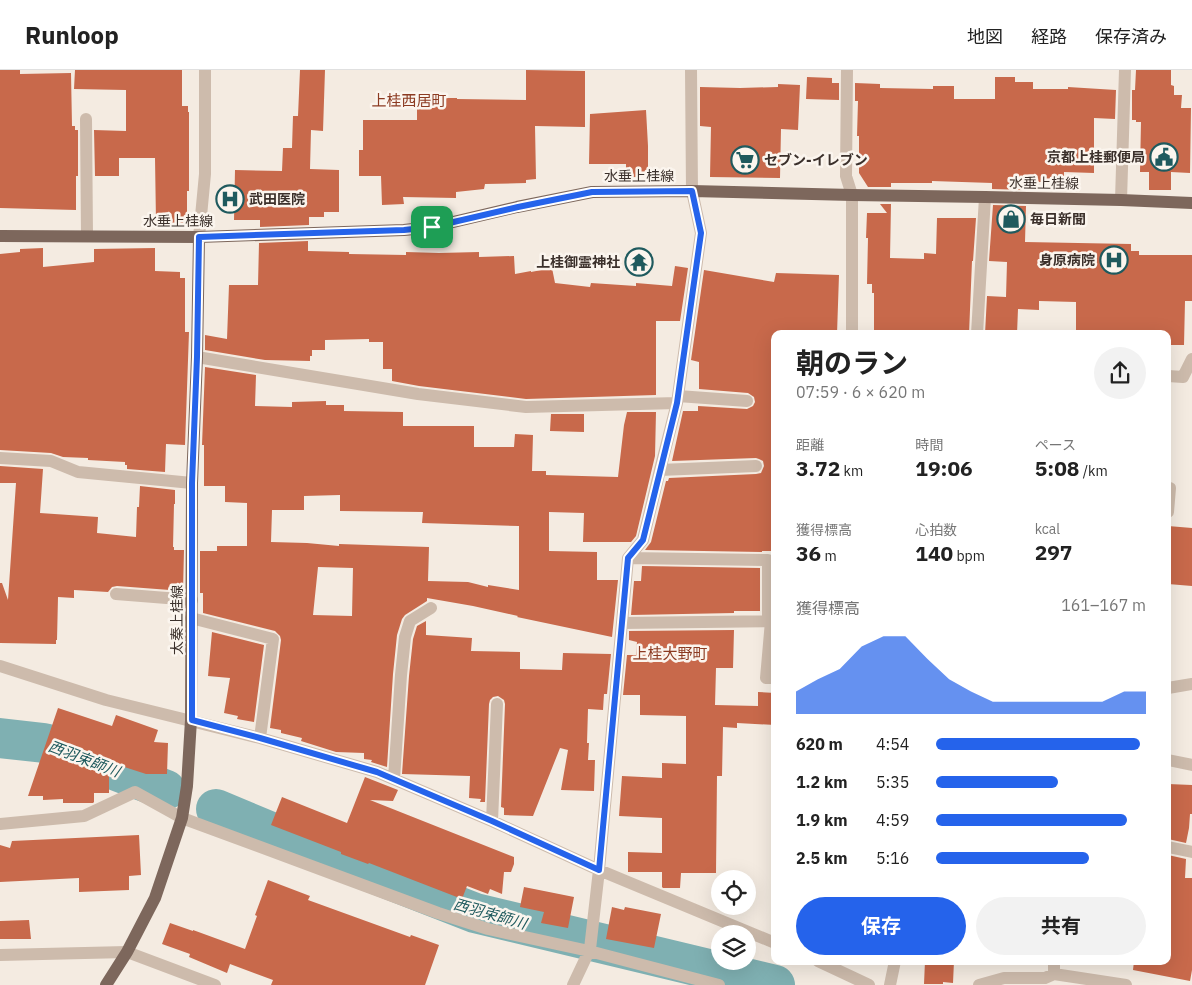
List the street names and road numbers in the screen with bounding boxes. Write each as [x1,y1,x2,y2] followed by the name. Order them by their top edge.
[604,167,674,185] street label: 水垂上桂線
[1009,173,1079,193] street label: 水垂上桂線
[143,212,213,230] street label: 水垂上桂線
[168,585,186,655] street label: 太秦上桂線

